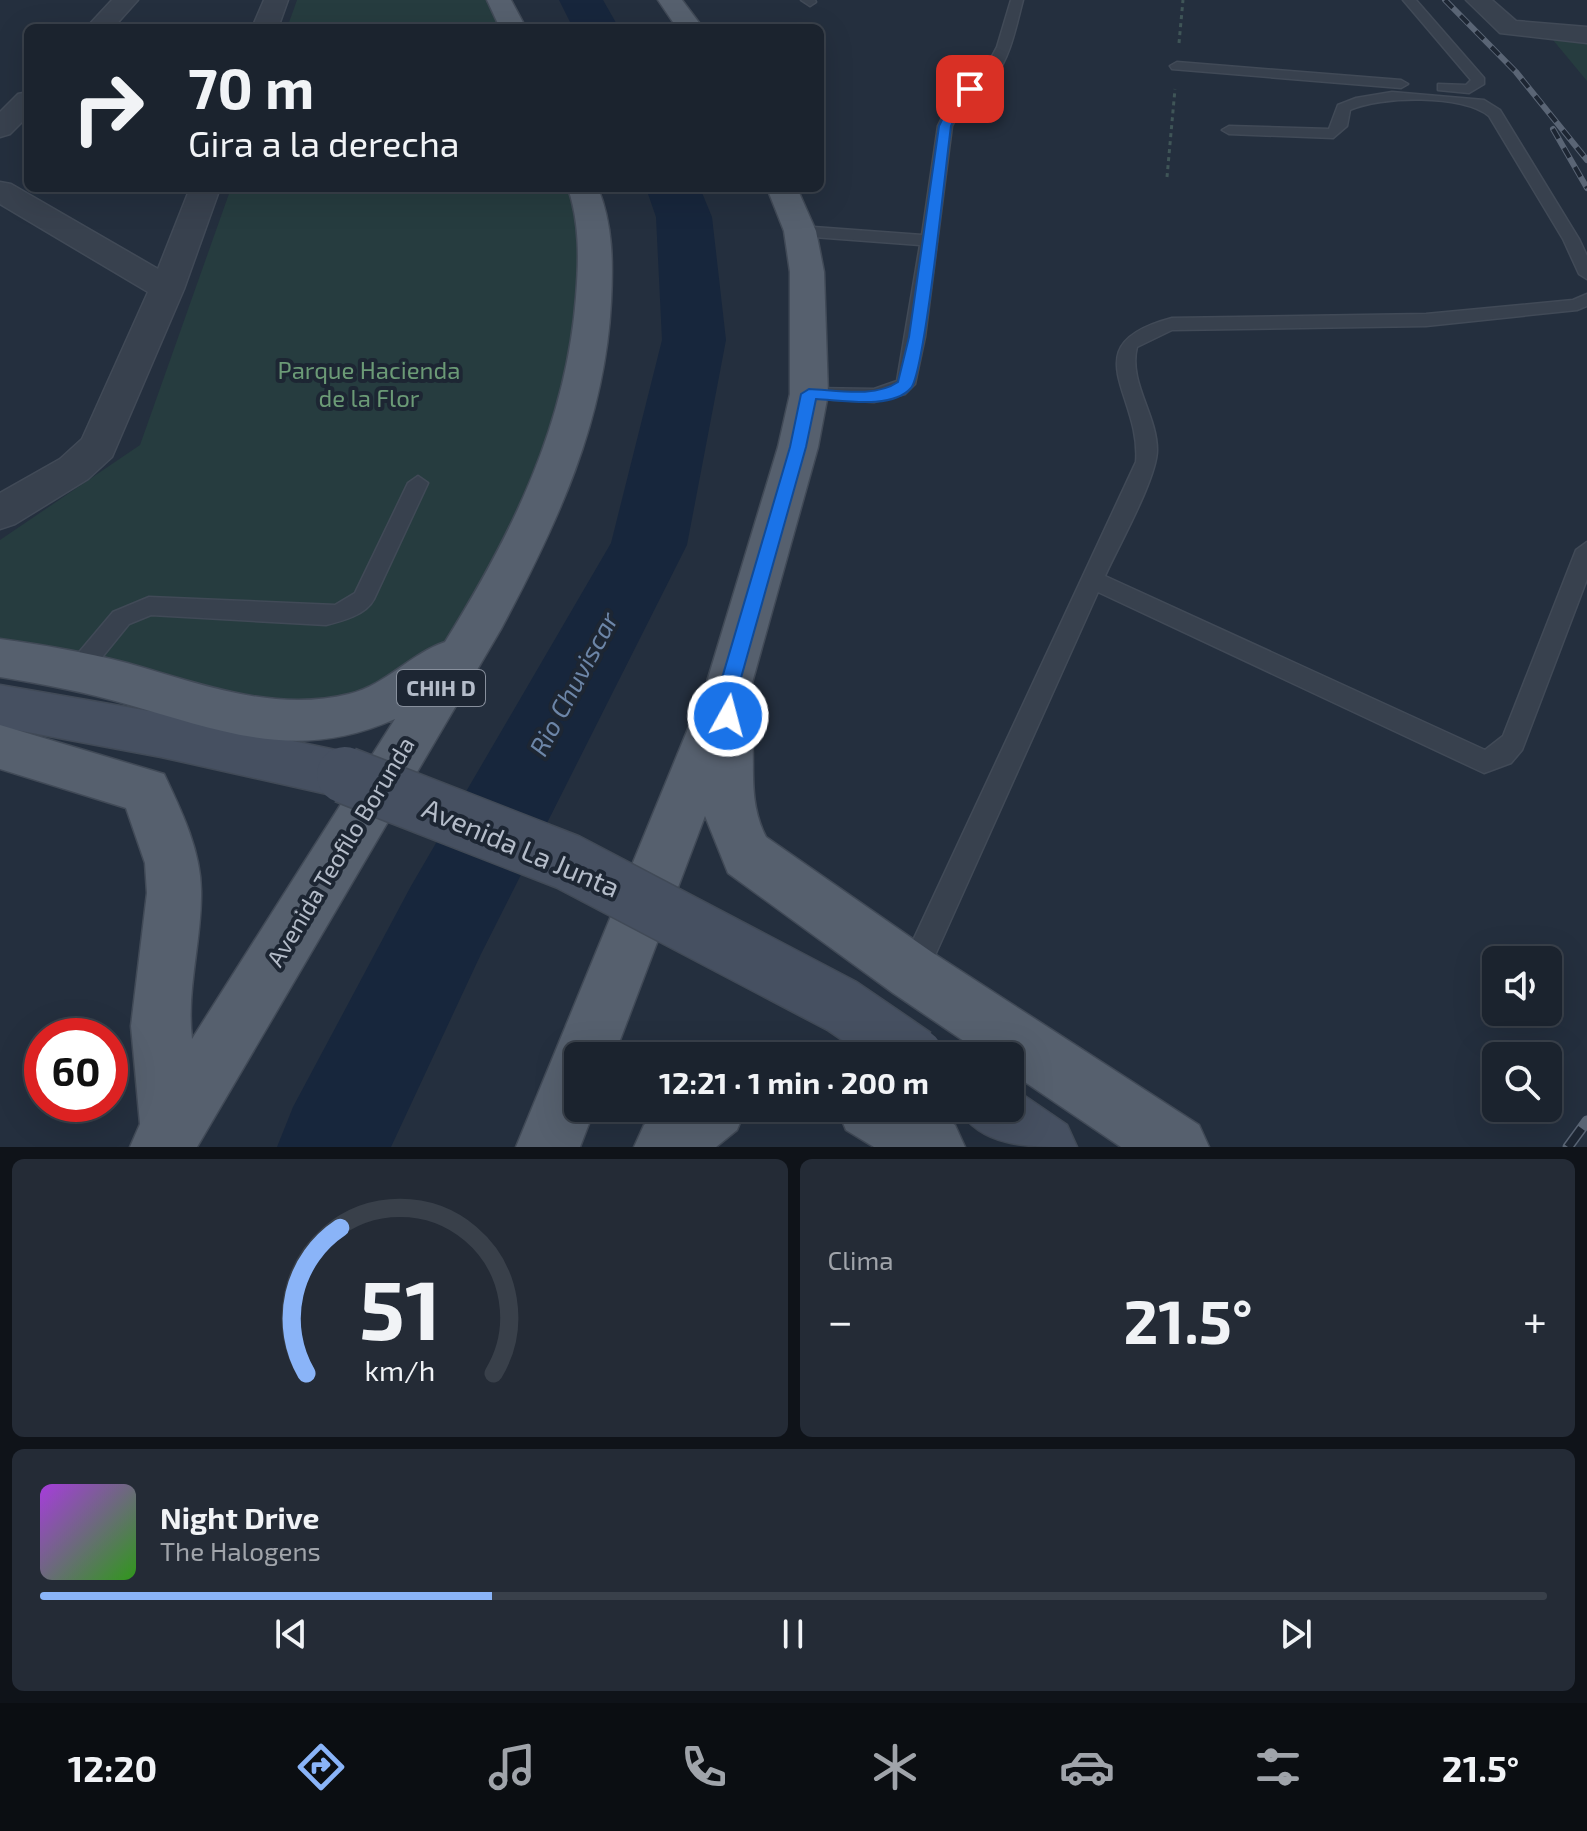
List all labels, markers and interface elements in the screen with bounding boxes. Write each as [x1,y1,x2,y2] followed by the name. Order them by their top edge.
[188,53,314,120] text: 70 m
[936,55,1004,123] pin
[56,56,160,160] icon: right
[948,67,992,111] icon: arrive
[188,121,460,164] text: Gira a la derecha
[278,355,460,412] park label: Parque Hacienda de la Flor
[522,606,624,761] water label: Rio Chuviscar
[397,670,485,706] road number: CHIH D
[686,674,770,758] position arrow
[260,731,420,971] street label: Avenida Teofilo Borunda
[418,790,625,904] street label: Avenida La Junta
[1482,946,1562,1122] map controls
[1482,946,1562,1026] button: sound
[24,1018,128,1122] speed limit sign: 60
[1482,1042,1562,1122] button: search
[659,1064,929,1100] text: 12:21 · 1 min · 200 m
[828,1244,894,1275] text: Clima
[359,1257,441,1357] text: 51
[1123,1284,1253,1356] text: 21.5°
[828,1293,853,1346] text: −
[1523,1293,1547,1346] text: +
[364,1352,435,1387] text: km/h
[160,1499,319,1535] text: Night Drive
[160,1535,321,1566] text: The Halogens
[269,1612,313,1656] icon: previous
[771,1612,815,1656] icon: pause
[1274,1612,1318,1656] icon: next
[293,1739,349,1795] icon: directions
[484,1739,540,1795] icon: music
[676,1739,732,1795] icon: phone
[867,1739,923,1795] icon: climate
[1059,1739,1115,1795] icon: car
[1250,1739,1306,1795] icon: filters
[68,1746,157,1789] text: 12:20
[1442,1746,1519,1789] text: 21.5°

